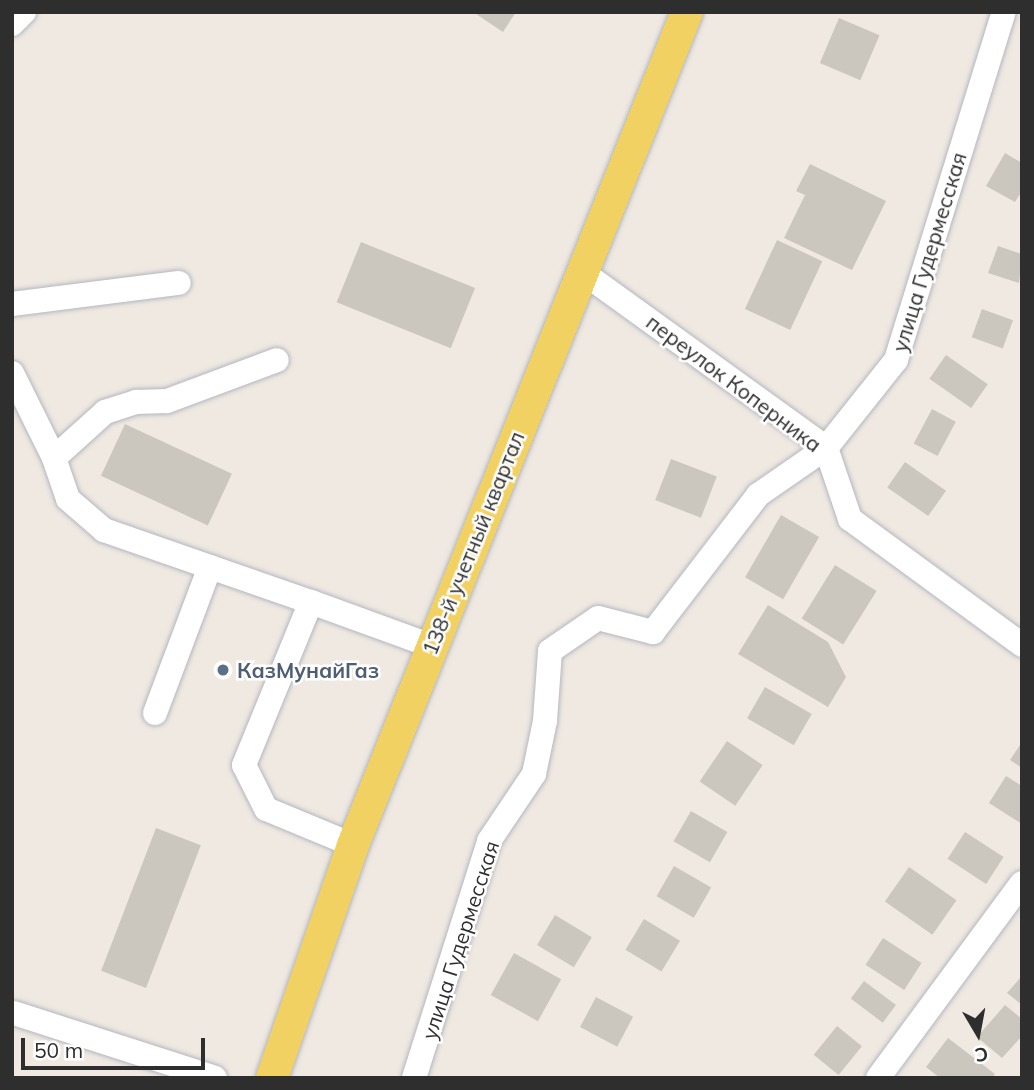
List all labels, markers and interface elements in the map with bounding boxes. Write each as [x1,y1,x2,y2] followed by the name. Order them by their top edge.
[887,149,971,355] street label: улица Гудермесская
[642,309,826,457] street label: переулок Коперника
[417,428,529,658] street label: 138-й учетный квартал
[237,657,379,683] place label: КазМунайГаз
[215,662,231,678] marker: КазМунайГаз
[416,837,504,1043] street label: улица Гудермесская
[943,999,1013,1069] north arrow
[24,1024,208,1068] scale bar
[34,1037,83,1063] text: 50 m
[973,1042,990,1068] text: С

